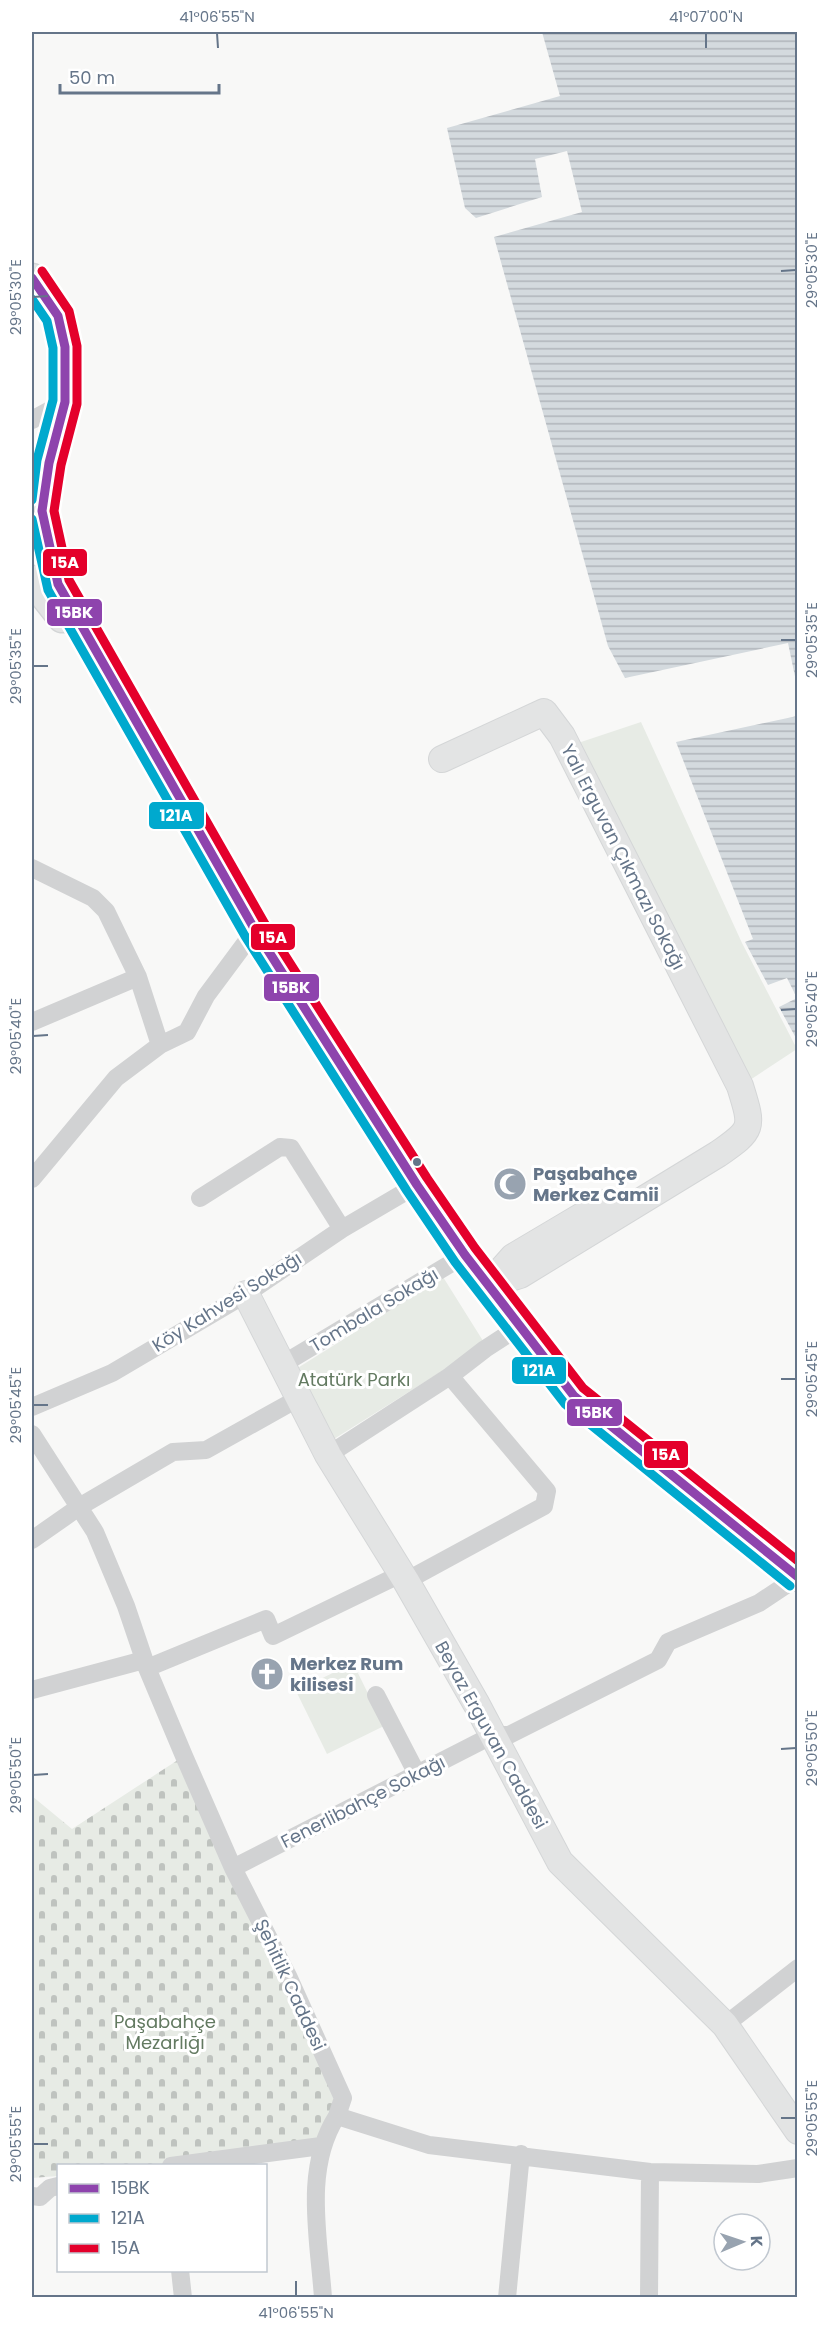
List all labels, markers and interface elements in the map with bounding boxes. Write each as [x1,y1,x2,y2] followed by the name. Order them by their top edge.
[179,6,255,27] text: 41°06'55"N
[669,6,743,27] text: 41°07'00"N
[60,57,219,95] scale bar
[69,65,115,90] text: 50 m
[801,232,822,308] text: 29°05'30"E
[5,259,26,335] text: 29°05'30"E
[42,548,88,577] line badge: 15A
[51,551,79,574] text: 15A
[46,598,103,627] line badge: 15BK
[55,601,93,624] text: 15BK
[801,602,822,678] text: 29°05'35"E
[5,628,26,704] text: 29°05'35"E
[555,740,691,974] street label: Yalı Erguvan Çıkmazı Sokağı
[148,801,205,830] line badge: 121A
[160,804,193,827] text: 121A
[250,923,296,951] line badge: 15A
[259,926,287,949] text: 15A
[801,971,822,1047] text: 29°05'40"E
[263,973,320,1002] line badge: 15BK
[272,976,310,999] text: 15BK
[5,998,26,1074] text: 29°05'40"E
[411,1156,423,1168] unlabelled marker
[533,1161,659,1207] place label: Paşabahçe Merkez Camii
[492,1166,528,1202] mosque icon: Paşabahçe Merkez Camii
[147,1245,306,1358] street label: Köy Kahvesi Sokağı
[305,1261,443,1358] street label: Tombala Sokağı
[801,1341,822,1417] text: 29°05'45"E
[511,1356,567,1385] line badge: 121A
[523,1359,556,1382] text: 121A
[5,1367,26,1443] text: 29°05'45"E
[298,1367,410,1392] park label: Atatürk Parkı
[566,1398,623,1427] line badge: 15BK
[575,1401,613,1424] text: 15BK
[643,1440,689,1469] line badge: 15A
[652,1443,680,1466] text: 15A
[429,1636,554,1833] street label: Beyaz Erguvan Caddesi
[290,1651,403,1697] place label: Merkez Rum kilisesi
[249,1656,285,1692] church icon: Merkez Rum kilisesi
[801,1710,822,1786] text: 29°05'50"E
[5,1737,26,1813] text: 29°05'50"E
[276,1749,449,1854] street label: Fenerlibahçe Sokağı
[249,1915,332,2055] street label: Şehitlik Caddesi
[114,2009,216,2055] park label: Paşabahçe Mezarlığı
[801,2080,822,2156] text: 29°05'55"E
[5,2106,26,2182] text: 29°05'55"E
[57,2164,267,2272] legend
[111,2175,150,2200] text: 15BK
[111,2205,145,2230] text: 121A
[712,2212,772,2272] north arrow
[111,2235,140,2260] text: 15A
[745,2236,768,2247] text: K
[258,2302,334,2323] text: 41°06'55"N

